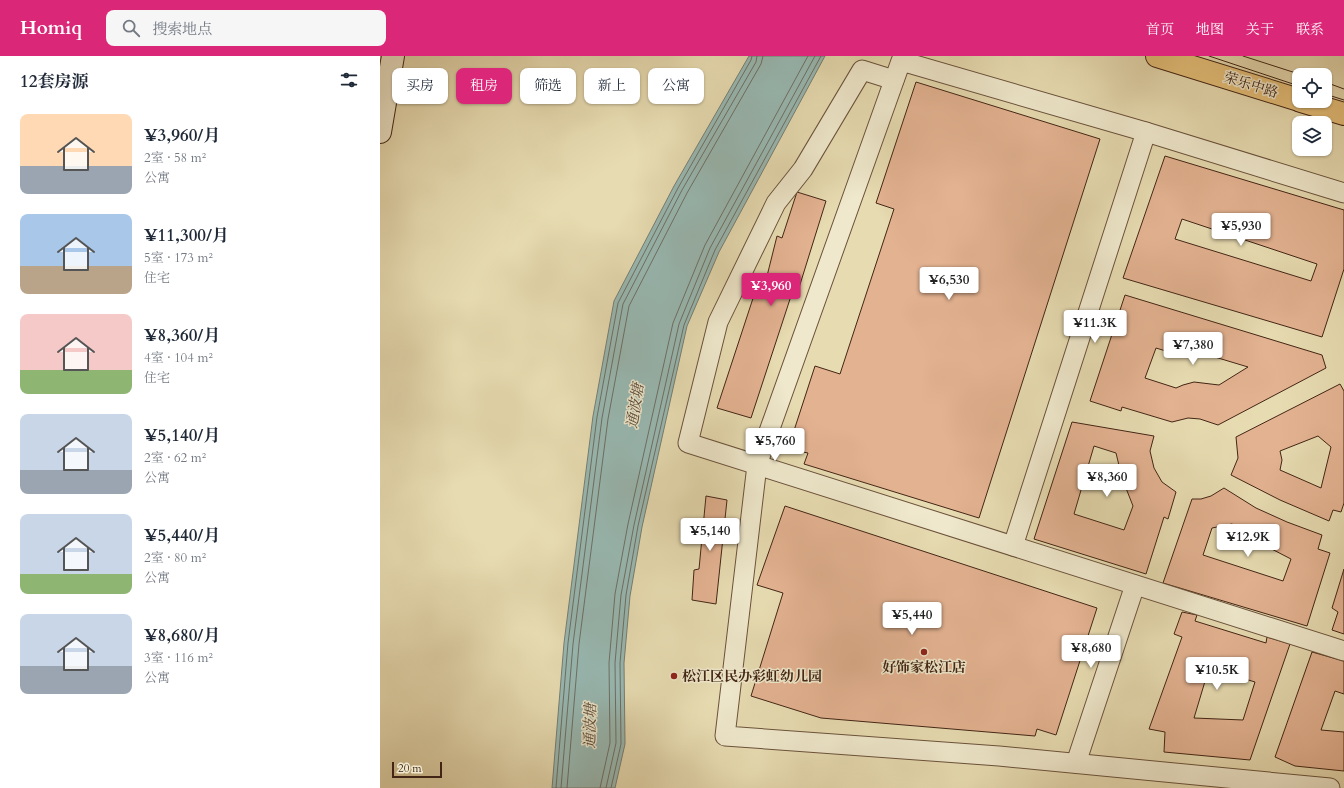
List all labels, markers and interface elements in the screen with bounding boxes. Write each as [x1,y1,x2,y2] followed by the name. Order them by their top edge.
[106,10,386,46] search box
[20,15,82,41] text: Homiq
[120,17,142,39] icon: search
[152,19,212,39] text: 搜索地点
[1146,20,1174,39] text: 首页
[1196,20,1224,39] text: 地图
[1246,20,1274,39] text: 关于
[1296,20,1324,39] text: 联系
[392,68,448,104] chip: 买房
[456,68,512,104] chip: 租房
[520,68,576,104] chip: 筛选
[584,68,640,104] chip: 新上
[648,68,704,104] chip: 公寓
[1221,68,1281,102] street label: 荣乐中路
[1292,68,1332,156] map controls
[1292,68,1332,108] button: locate
[338,69,360,91] icon: filters
[20,70,88,93] text: 12套房源
[1292,116,1332,156] button: layers
[144,124,220,147] text: ¥3,960/月
[52,130,100,178] icon: home
[144,149,206,167] text: 2室 · 58 m²
[144,169,170,187] text: 公寓
[1208,213,1274,247] pin: ¥5,930
[1221,217,1261,235] text: ¥5,930
[144,224,229,247] text: ¥11,300/月
[52,230,100,278] icon: home
[144,249,213,267] text: 5室 · 173 m²
[916,267,982,301] pin: ¥6,530
[144,269,170,287] text: 住宅
[929,271,969,289] text: ¥6,530
[738,273,804,307] pin: ¥3,960
[751,277,791,295] text: ¥3,960
[1062,310,1128,344] pin: ¥11.3K
[1073,314,1117,332] text: ¥11.3K
[144,324,220,347] text: ¥8,360/月
[52,330,100,378] icon: home
[1160,332,1226,366] pin: ¥7,380
[1173,336,1213,354] text: ¥7,380
[144,349,213,367] text: 4室 · 104 m²
[144,369,170,387] text: 住宅
[622,380,649,430] water label: 通波塘
[144,424,220,447] text: ¥5,140/月
[742,428,808,462] pin: ¥5,760
[52,430,100,478] icon: home
[755,432,795,450] text: ¥5,760
[144,449,206,467] text: 2室 · 62 m²
[1074,464,1140,498] pin: ¥8,360
[1087,468,1127,486] text: ¥8,360
[144,469,170,487] text: 公寓
[677,518,743,552] pin: ¥5,140
[690,522,730,540] text: ¥5,140
[144,524,220,547] text: ¥5,440/月
[1215,524,1281,558] pin: ¥12.9K
[1226,528,1270,546] text: ¥12.9K
[52,530,100,578] icon: home
[144,549,206,567] text: 2室 · 80 m²
[144,569,170,587] text: 公寓
[879,602,945,636] pin: ¥5,440
[892,606,932,624] text: ¥5,440
[144,624,220,647] text: ¥8,680/月
[52,630,100,678] icon: home
[1058,635,1124,669] pin: ¥8,680
[1071,639,1111,657] text: ¥8,680
[919,647,929,657] marker: 好饰家松江店
[144,649,213,667] text: 3室 · 116 m²
[1184,657,1250,691] pin: ¥10.5K
[882,658,966,677] place label: 好饰家松江店
[1195,661,1239,679] text: ¥10.5K
[682,667,822,686] place label: 松江区民办彩虹幼儿园
[144,669,170,687] text: 公寓
[669,671,679,681] marker: 松江区民办彩虹幼儿园
[580,701,600,749] water label: 通波塘
[392,760,442,779] scale bar
[398,761,422,776] text: 20 m

